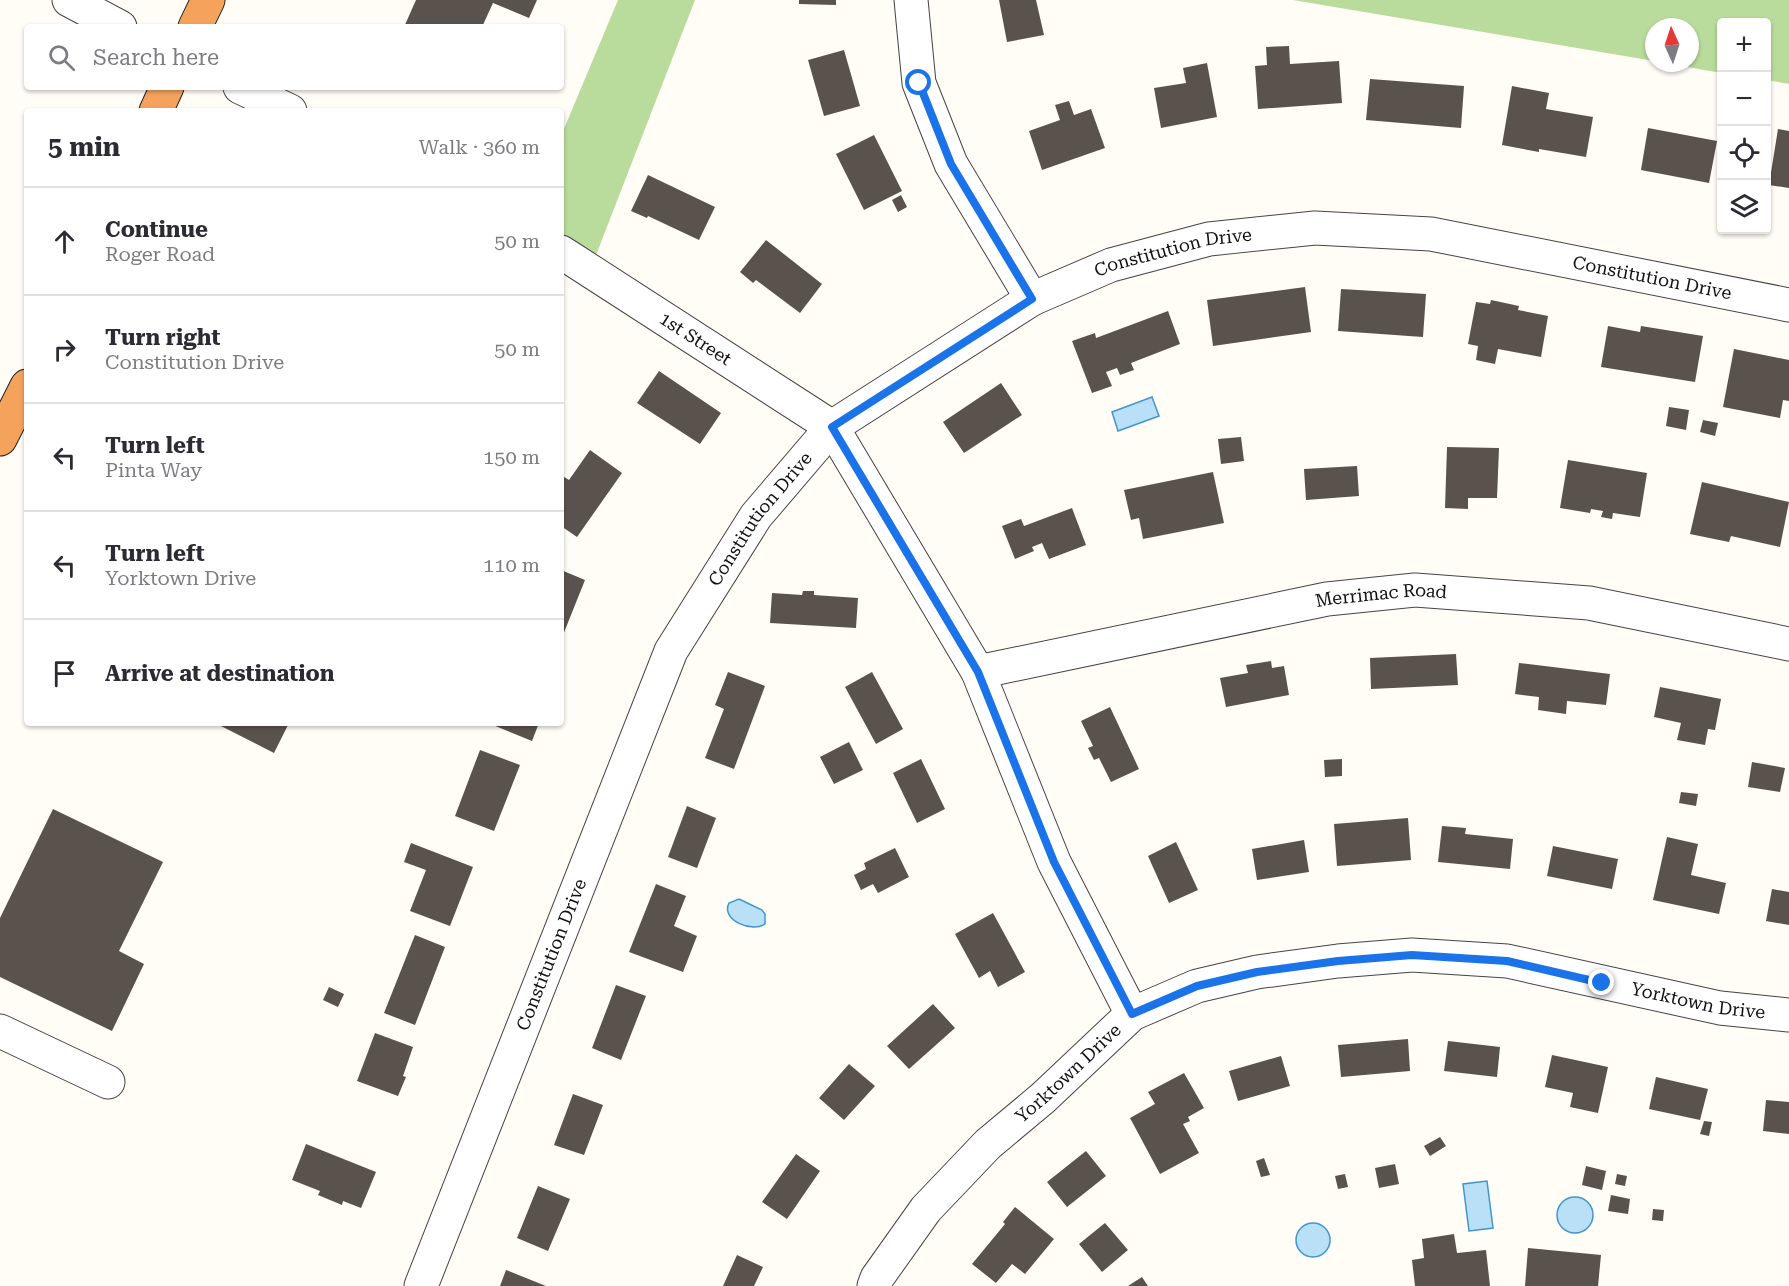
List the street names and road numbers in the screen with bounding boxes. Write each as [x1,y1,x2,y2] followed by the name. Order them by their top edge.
[1091,224,1253,281] street label: Constitution Drive
[1571,251,1734,303] street label: Constitution Drive
[656,307,736,369] street label: 1st Street
[704,447,816,590] street label: Constitution Drive
[1313,579,1448,611] street label: Merrimac Road
[512,876,590,1034] street label: Constitution Drive
[1629,978,1766,1023] street label: Yorktown Drive
[1011,1019,1125,1127] street label: Yorktown Drive

